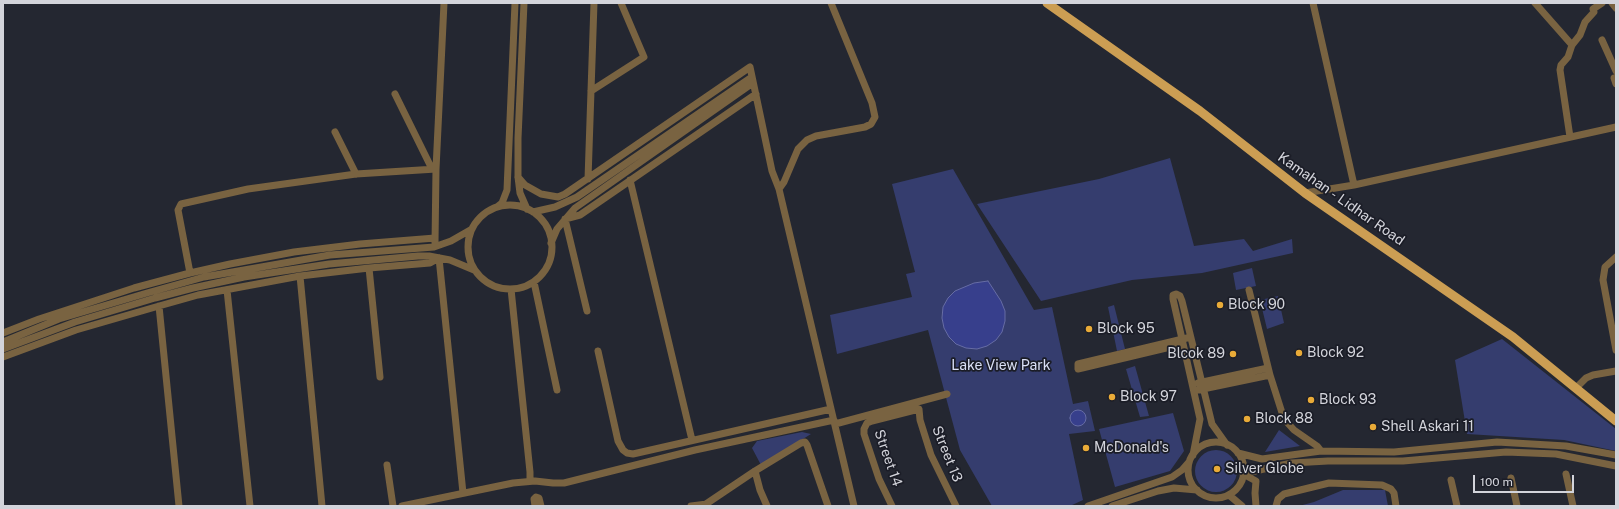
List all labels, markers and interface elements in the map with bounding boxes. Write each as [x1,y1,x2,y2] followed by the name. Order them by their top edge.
[1274,149,1408,249] street label: Kamahan - Lidhar Road
[1228,297,1285,313] place label: Block 90
[1215,300,1225,310] marker: Block 90
[1097,321,1155,337] place label: Block 95
[1084,324,1094,334] marker: Block 95
[1307,345,1364,361] place label: Block 92
[1167,346,1225,362] place label: Blcok 89
[1294,348,1304,358] marker: Block 92
[1228,349,1238,359] marker: Blcok 89
[951,358,1051,374] park label: Lake View Park
[1120,389,1177,405] place label: Block 97
[1107,392,1117,402] marker: Block 97
[1319,392,1376,408] place label: Block 93
[1306,395,1316,405] marker: Block 93
[1255,411,1313,427] place label: Block 88
[1242,414,1252,424] marker: Block 88
[1381,419,1474,435] place label: Shell Askari 11
[1368,422,1378,432] marker: Shell Askari 11
[928,424,966,484] street label: Street 13
[870,427,906,489] street label: Street 14
[1094,440,1169,456] place label: McDonald's
[1081,443,1091,453] marker: McDonald's
[1225,461,1304,477] place label: Silver Globe
[1212,464,1222,474] marker: Silver Globe
[1475,467,1576,493] scale bar
[1480,475,1513,489] text: 100 m

